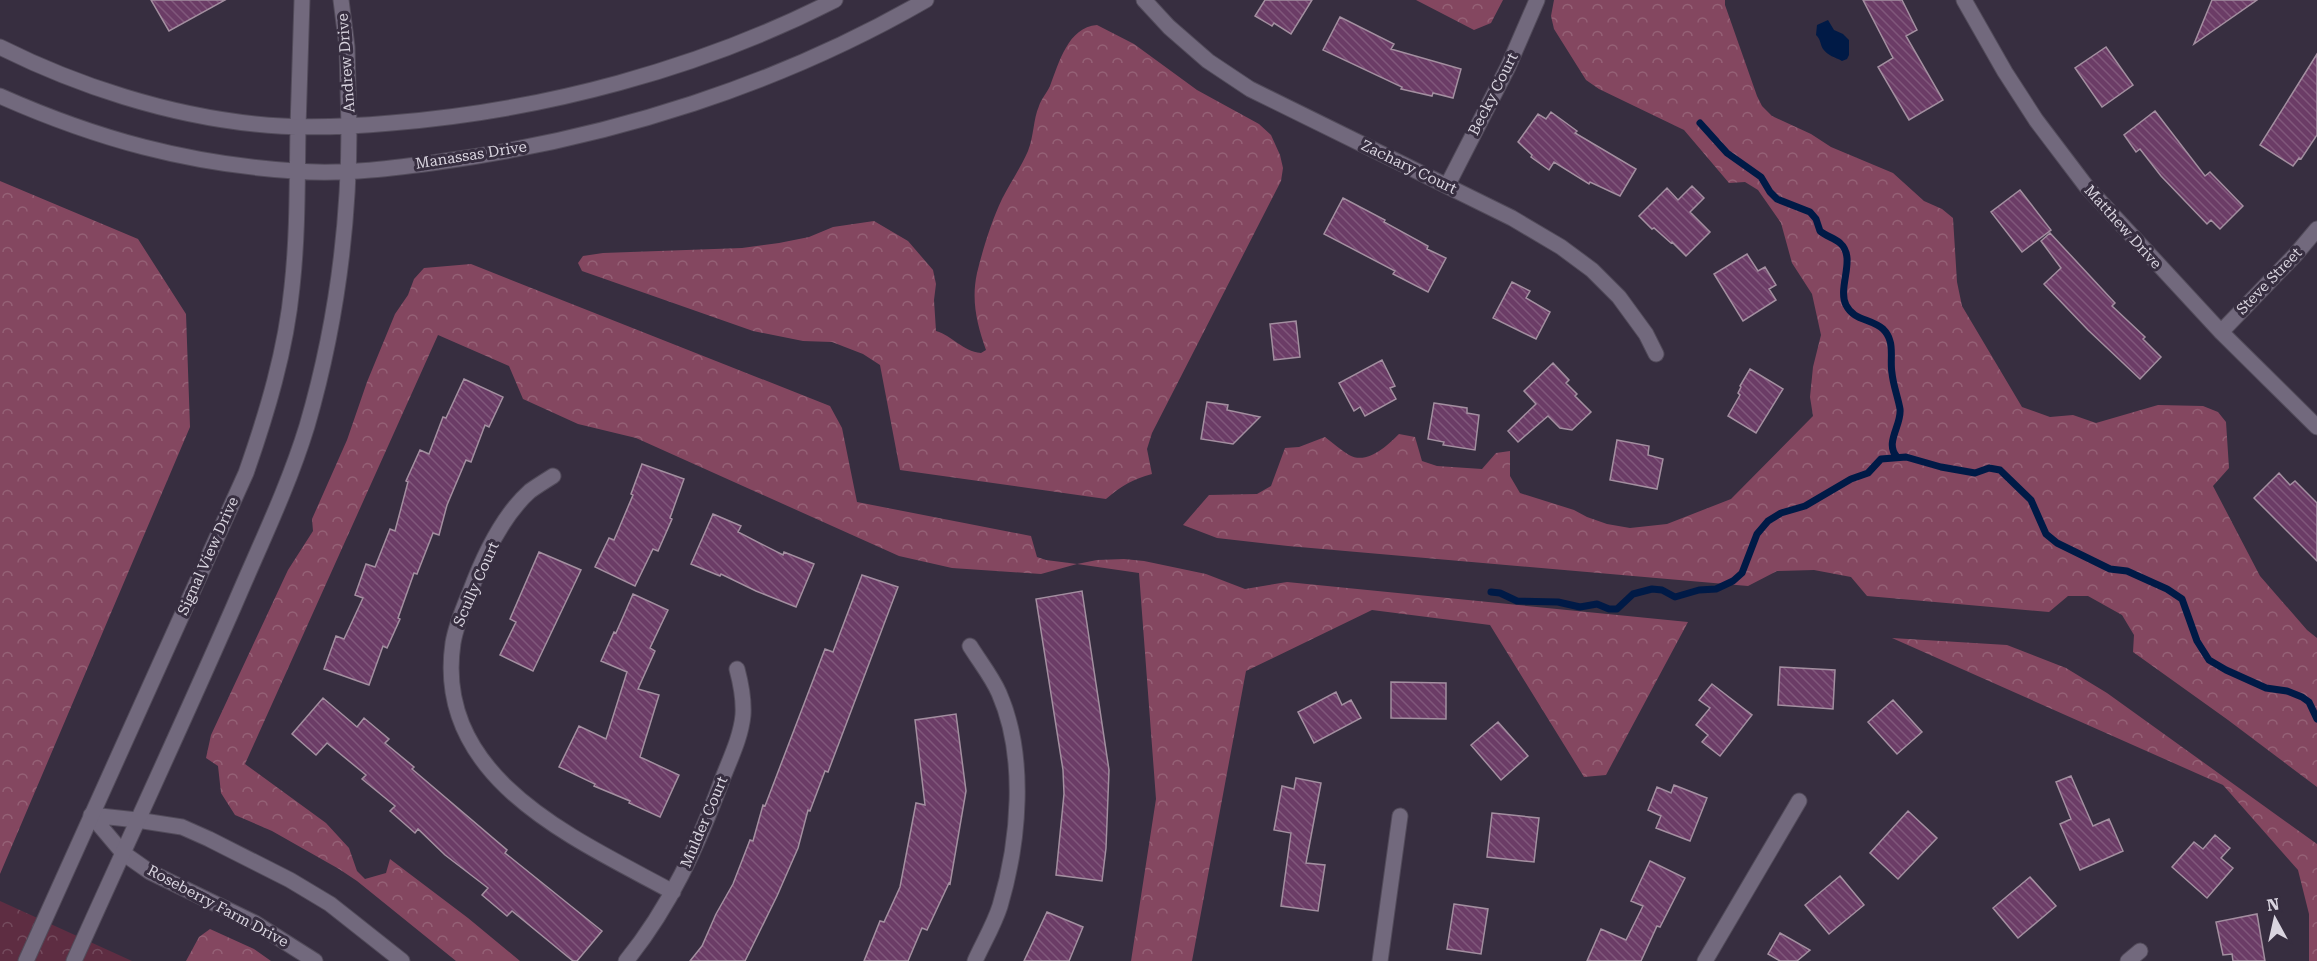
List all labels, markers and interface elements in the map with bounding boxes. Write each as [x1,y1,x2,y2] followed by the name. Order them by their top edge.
[334,13,358,113] street label: Andrew Drive
[1465,49,1522,138] street label: Becky Court
[1358,136,1460,198] street label: Zachary Court
[414,137,528,173] street label: Manassas Drive
[2081,181,2165,273] street label: Matthew Drive
[2233,243,2306,318] street label: Steve Street
[174,494,242,618] street label: Signal View Drive
[449,539,503,629] street label: Scully Court
[677,773,731,870] street label: Mulder Court
[144,861,292,951] street label: Roseberry Farm Drive
[2245,889,2305,949] north arrow
[2266,894,2280,915] text: N

